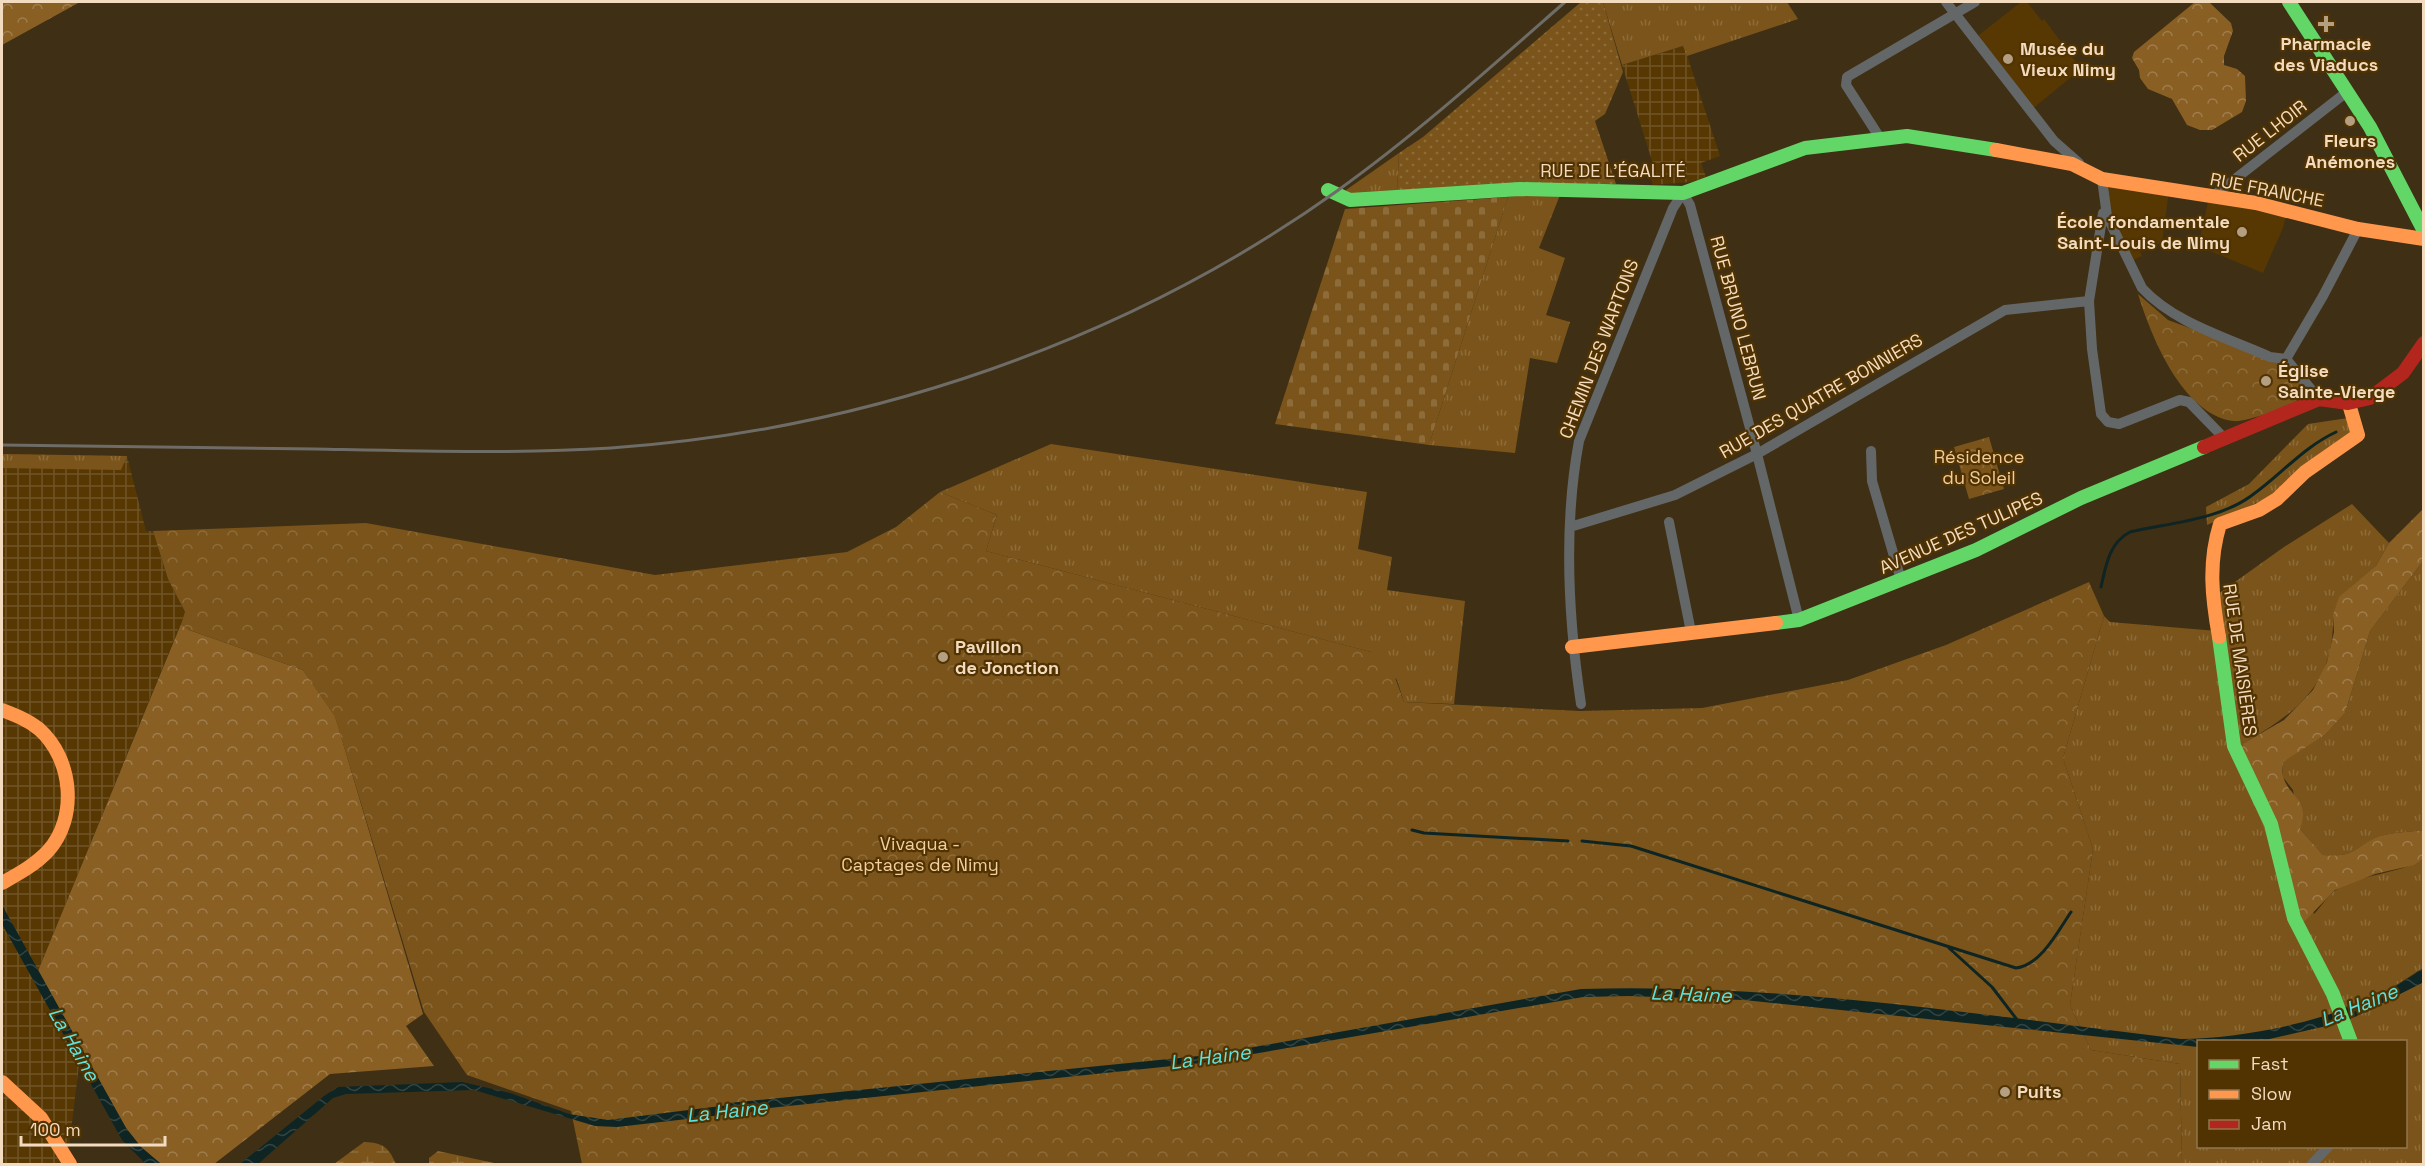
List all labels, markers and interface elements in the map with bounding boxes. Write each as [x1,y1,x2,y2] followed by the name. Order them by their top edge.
[2319,17,2333,31] marker: Pharmacie des Viaducs
[2274,32,2378,76] place label: Pharmacie des Viaducs
[2020,37,2116,81] place label: Musée du Vieux Nimy
[2001,52,2015,66] marker: Musée du Vieux Nimy
[2228,95,2311,167] street label: RUE LHOIR
[2343,114,2357,128] marker: Fleurs Anémones
[2305,129,2395,173] place label: Fleurs Anémones
[1540,159,1686,182] street label: RUE DE L'ÉGALITÉ
[2208,167,2326,212] street label: RUE FRANCHE
[2057,210,2230,254] place label: École fondamentale Saint-Louis de Nimy
[2235,225,2249,239] marker: École fondamentale Saint-Louis de Nimy
[1705,233,1771,403] street label: RUE BRUNO LEBRUN
[1554,256,1643,442] street label: CHEMIN DES WARTONS
[1715,328,1927,463] street label: RUE DES QUATRE BONNIERS
[2278,359,2395,403] place label: Église Sainte-Vierge
[2259,374,2273,388] marker: Église Sainte-Vierge
[1934,445,2024,489] park label: Résidence du Soleil
[1876,486,2046,579] street label: AVENUE DES TULIPES
[2218,582,2263,738] street label: RUE DE MAISIÈRES
[955,635,1059,679] place label: Pavillon de Jonction
[936,650,950,664] marker: Pavillon de Jonction
[841,832,999,876] park label: Vivaqua - Captages de Nimy
[2316,977,2403,1032] water label: La Haine
[1650,980,1733,1008] water label: La Haine
[42,1002,106,1087] water label: La Haine
[1168,1038,1253,1076] water label: La Haine
[2197,1040,2407,1148] legend
[2251,1052,2288,1075] text: Fast
[2017,1080,2061,1103] place label: Puits
[2251,1082,2292,1105] text: Slow
[1998,1085,2012,1099] marker: Puits
[685,1094,770,1128] water label: La Haine
[21,1109,165,1147] scale bar
[2251,1112,2287,1135] text: Jam
[30,1118,81,1141] text: 100 m

